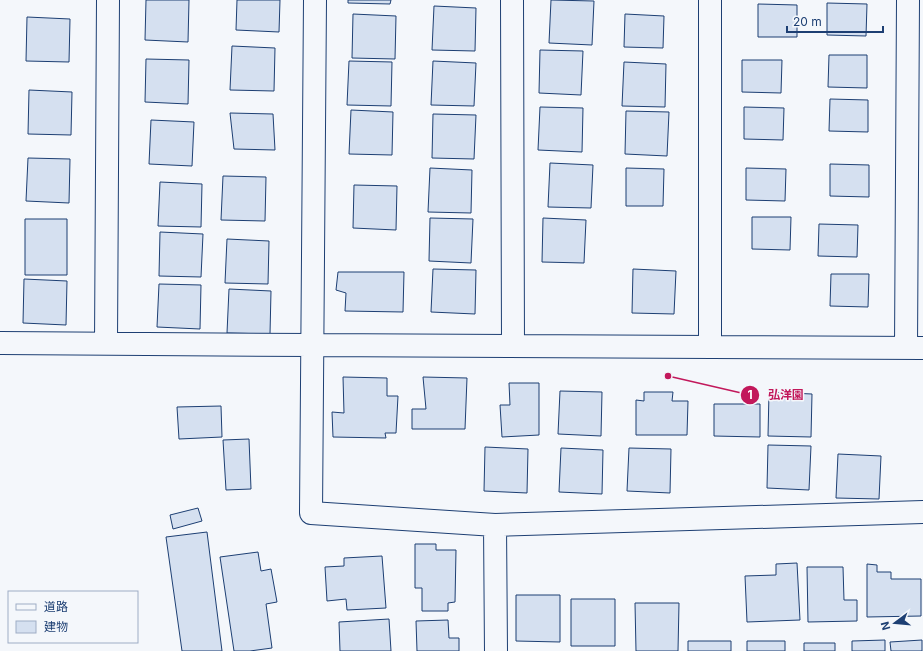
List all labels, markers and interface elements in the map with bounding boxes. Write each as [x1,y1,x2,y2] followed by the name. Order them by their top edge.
[787,8,883,34] scale bar
[793,14,822,29] text: 20 m
[740,383,812,407] callout: 弘洋園
[747,387,753,402] text: 1
[768,387,804,402] text: 弘洋園
[8,591,138,643] legend
[44,599,68,614] text: 道路
[875,603,915,643] north arrow
[44,619,68,634] text: 建物
[878,620,893,632] text: N

